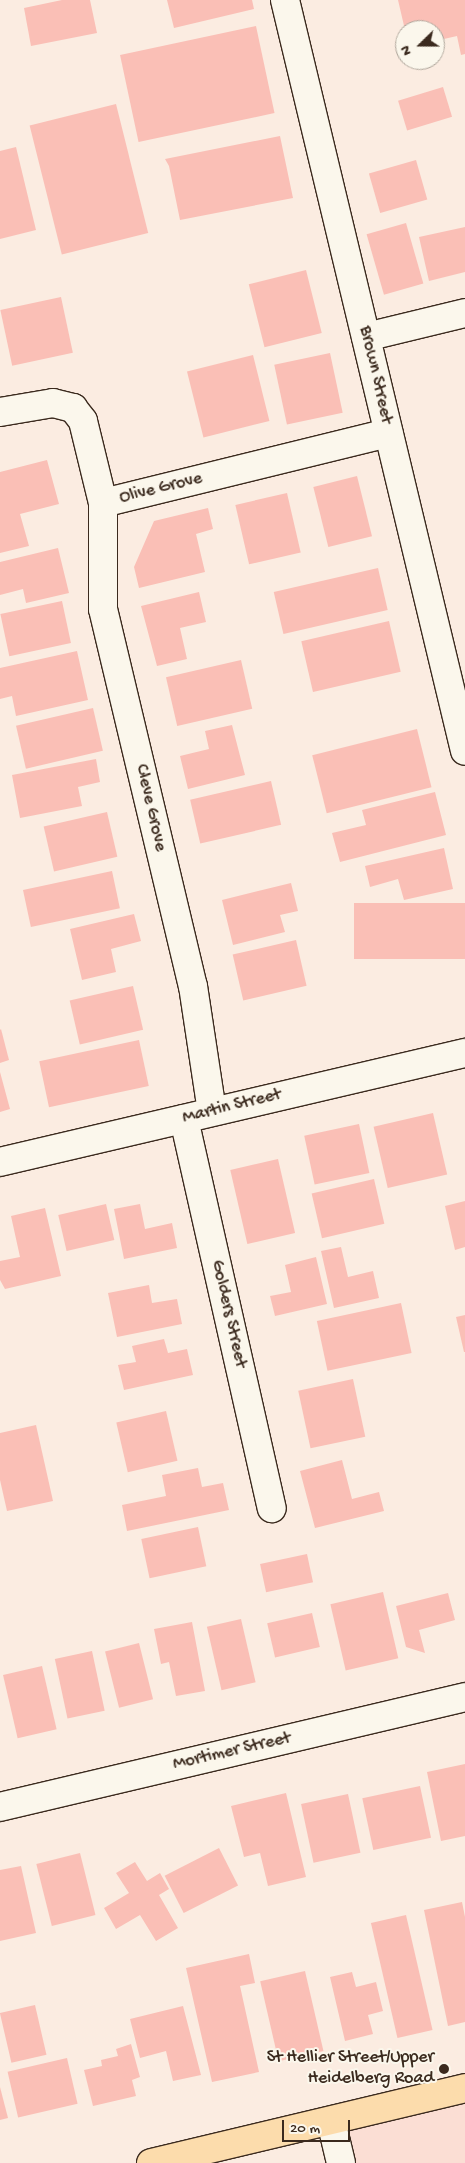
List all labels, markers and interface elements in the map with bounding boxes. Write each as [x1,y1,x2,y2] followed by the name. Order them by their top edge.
[395,20,445,70] north arrow
[397,43,416,58] text: N
[353,324,397,426] street label: Brown Street
[117,468,205,510] street label: Olive Grove
[129,762,171,854] street label: Cleve Grove
[180,1084,284,1130] street label: Martin Street
[205,1258,251,1370] street label: Golders Street
[171,1728,293,1776] street label: Mortimer Street
[267,2048,434,2090] place label: St Hellier Street/Upper Heidelberg Road
[438,2063,450,2075] marker: St Hellier Street/Upper Heidelberg Road
[285,2110,352,2142] scale bar
[290,2120,320,2138] text: 20 m

